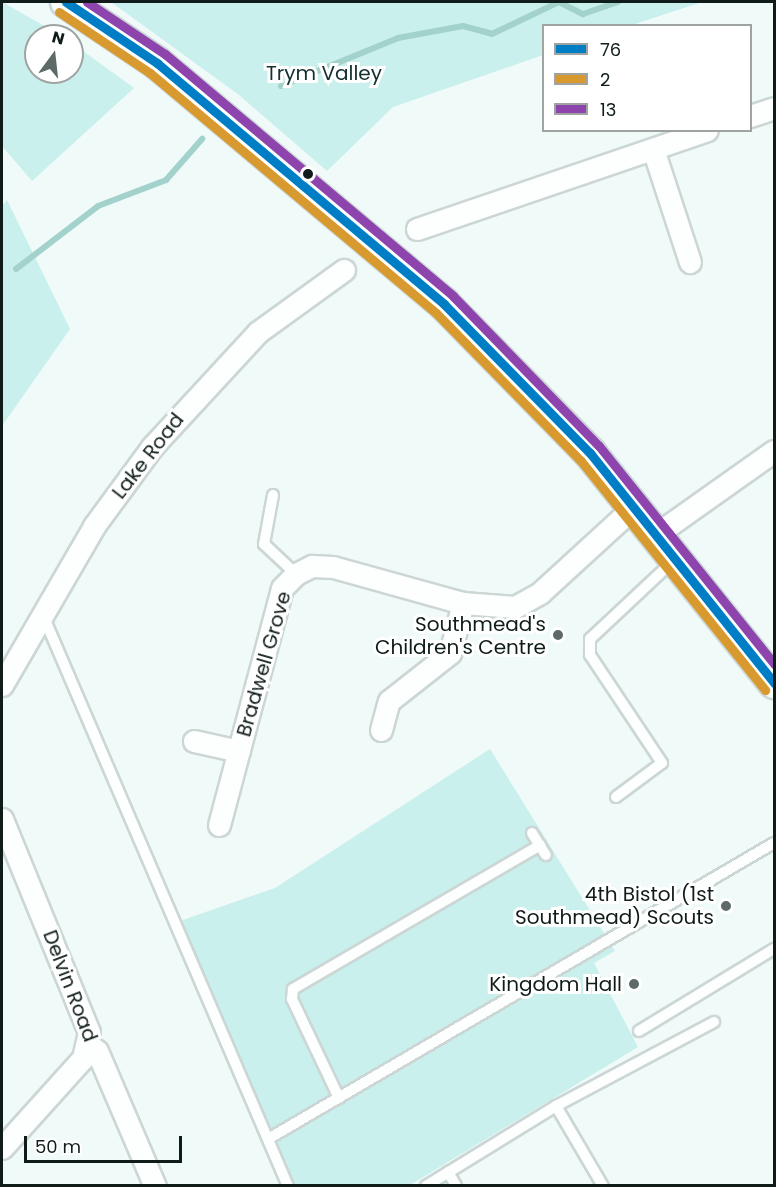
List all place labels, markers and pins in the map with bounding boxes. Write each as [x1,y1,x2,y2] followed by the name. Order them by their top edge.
[302,168,314,180] unlabelled marker
[375,612,546,659] place label: Southmead's Children's Centre
[551,628,565,642] marker: Southmead's Children's Centre
[515,882,714,929] place label: 4th Bistol (1st Southmead) Scouts
[719,899,733,913] marker: 4th Bistol (1st Southmead) Scouts
[489,972,622,996] place label: Kingdom Hall
[627,977,641,991] marker: Kingdom Hall

